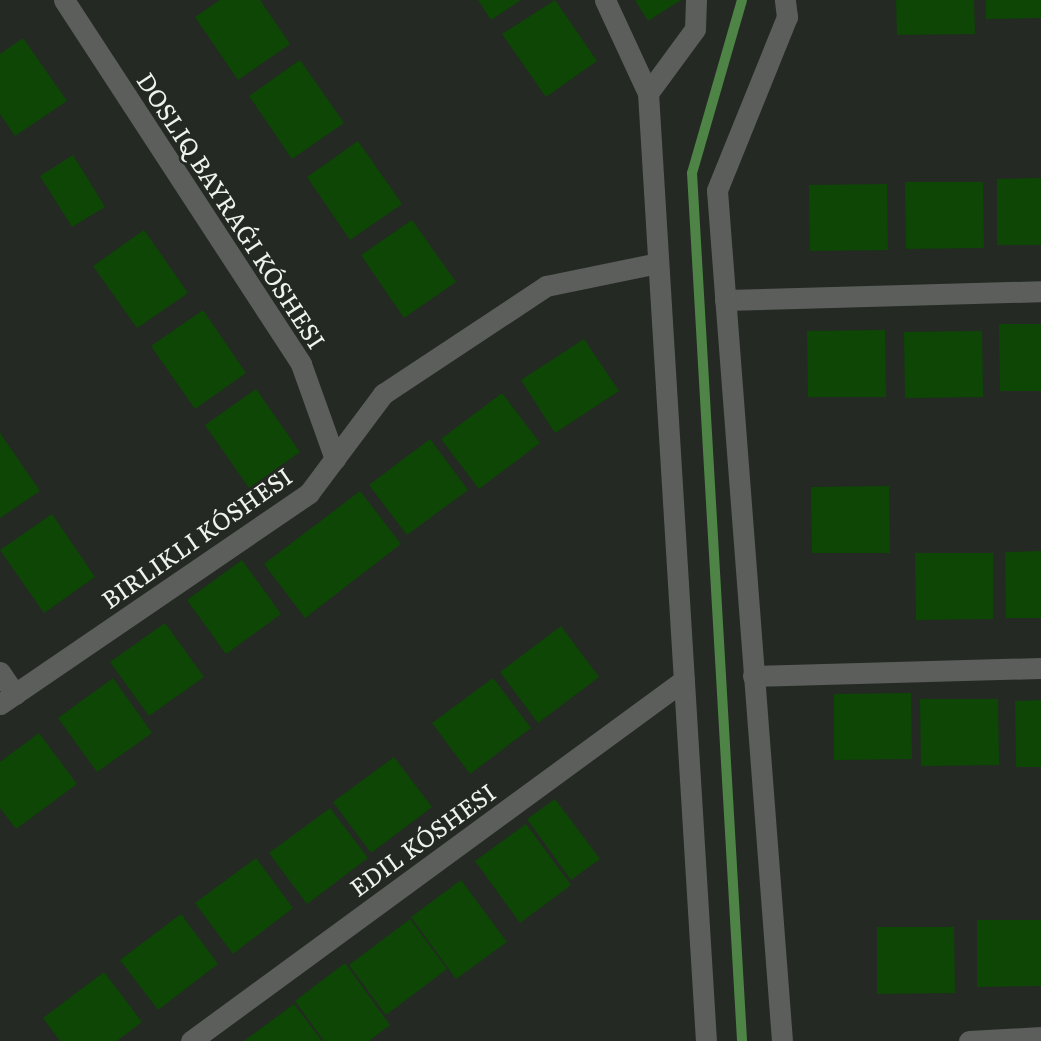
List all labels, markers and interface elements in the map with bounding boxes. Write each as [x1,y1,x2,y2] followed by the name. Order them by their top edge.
[132,67,332,353] street label: DOSLIQ BAYRAǴI KÓSHESI
[95,461,297,613] street label: BIRLIKLI KÓSHESI
[344,777,500,901] street label: EDIL KÓSHESI

